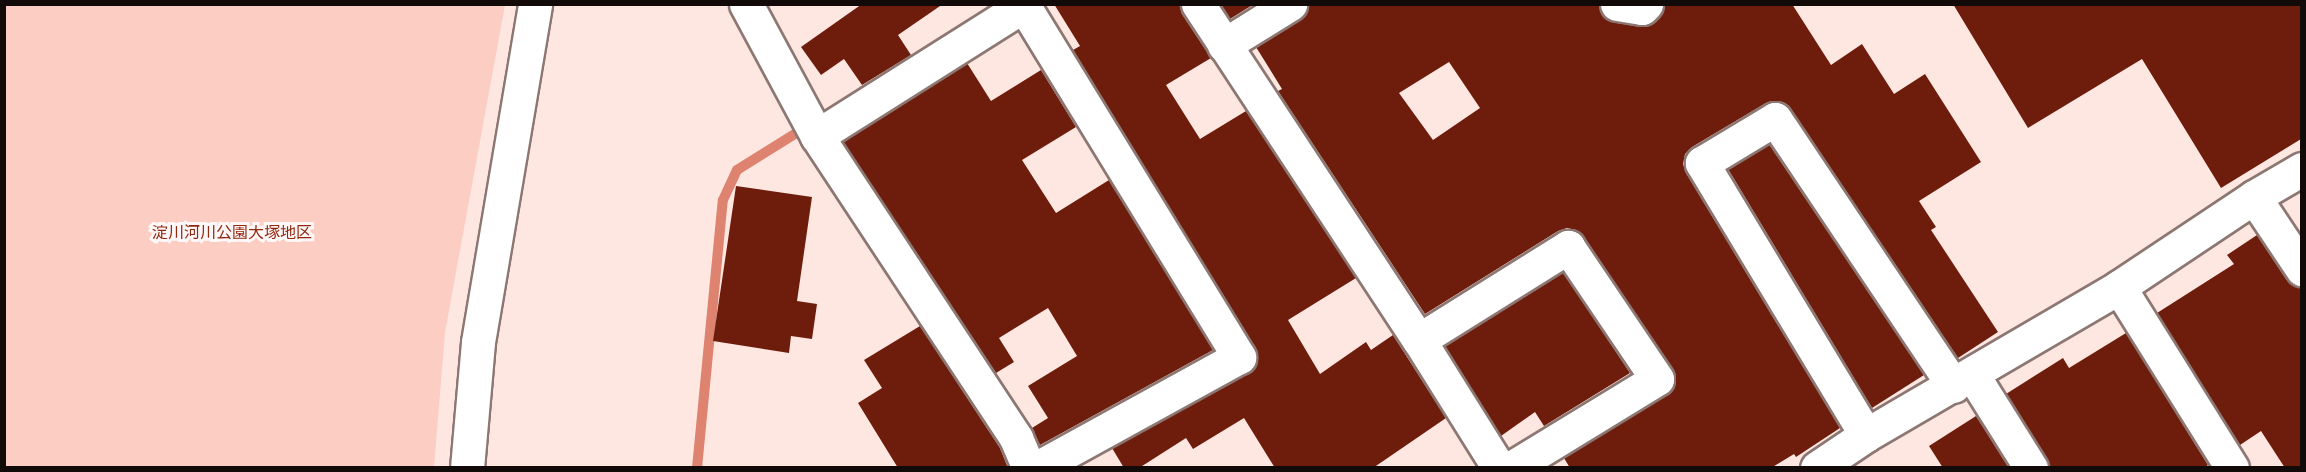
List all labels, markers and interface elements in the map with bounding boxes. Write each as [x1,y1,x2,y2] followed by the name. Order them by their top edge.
[152,223,312,243] park label: 淀川河川公園大塚地区

